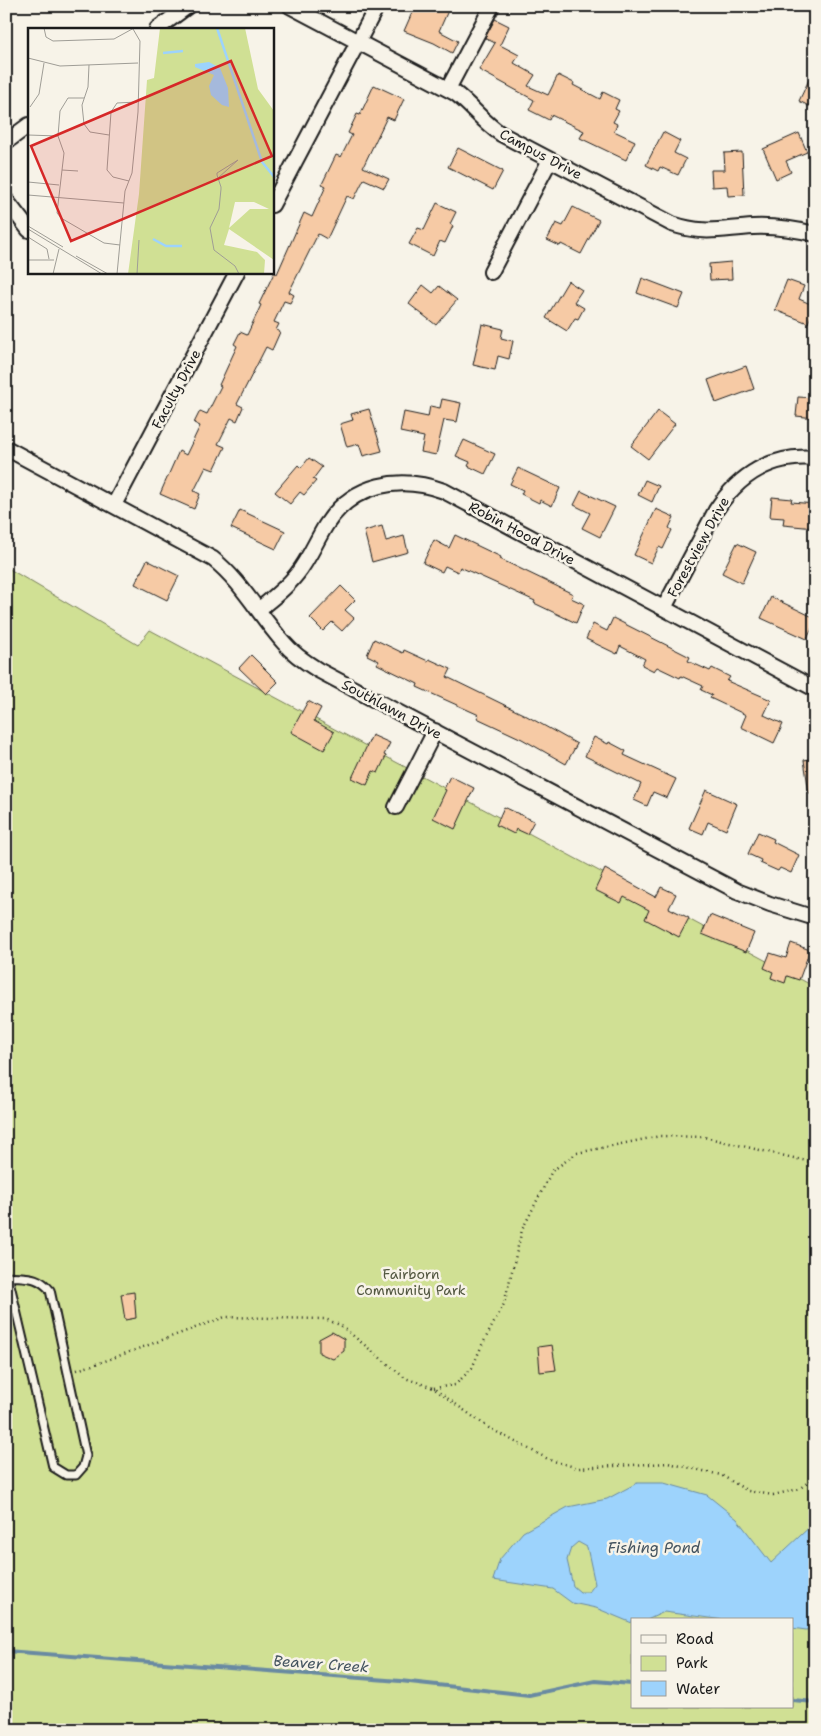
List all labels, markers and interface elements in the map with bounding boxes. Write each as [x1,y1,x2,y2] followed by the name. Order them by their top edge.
[28,28,274,274] inset map
[497,125,585,183] street label: Campus Drive
[147,346,205,432] street label: Faculty Drive
[663,494,733,600] street label: Forestview Drive
[466,497,578,569] street label: Robin Hood Drive
[339,675,445,743] street label: Southlawn Drive
[356,1265,466,1299] park label: Fairborn Community Park
[608,1538,701,1558] water label: Fishing Pond
[631,1618,794,1708] legend
[676,1629,714,1649] text: Road
[273,1651,370,1677] water label: Beaver Creek
[676,1653,708,1673] text: Park
[676,1679,720,1699] text: Water

